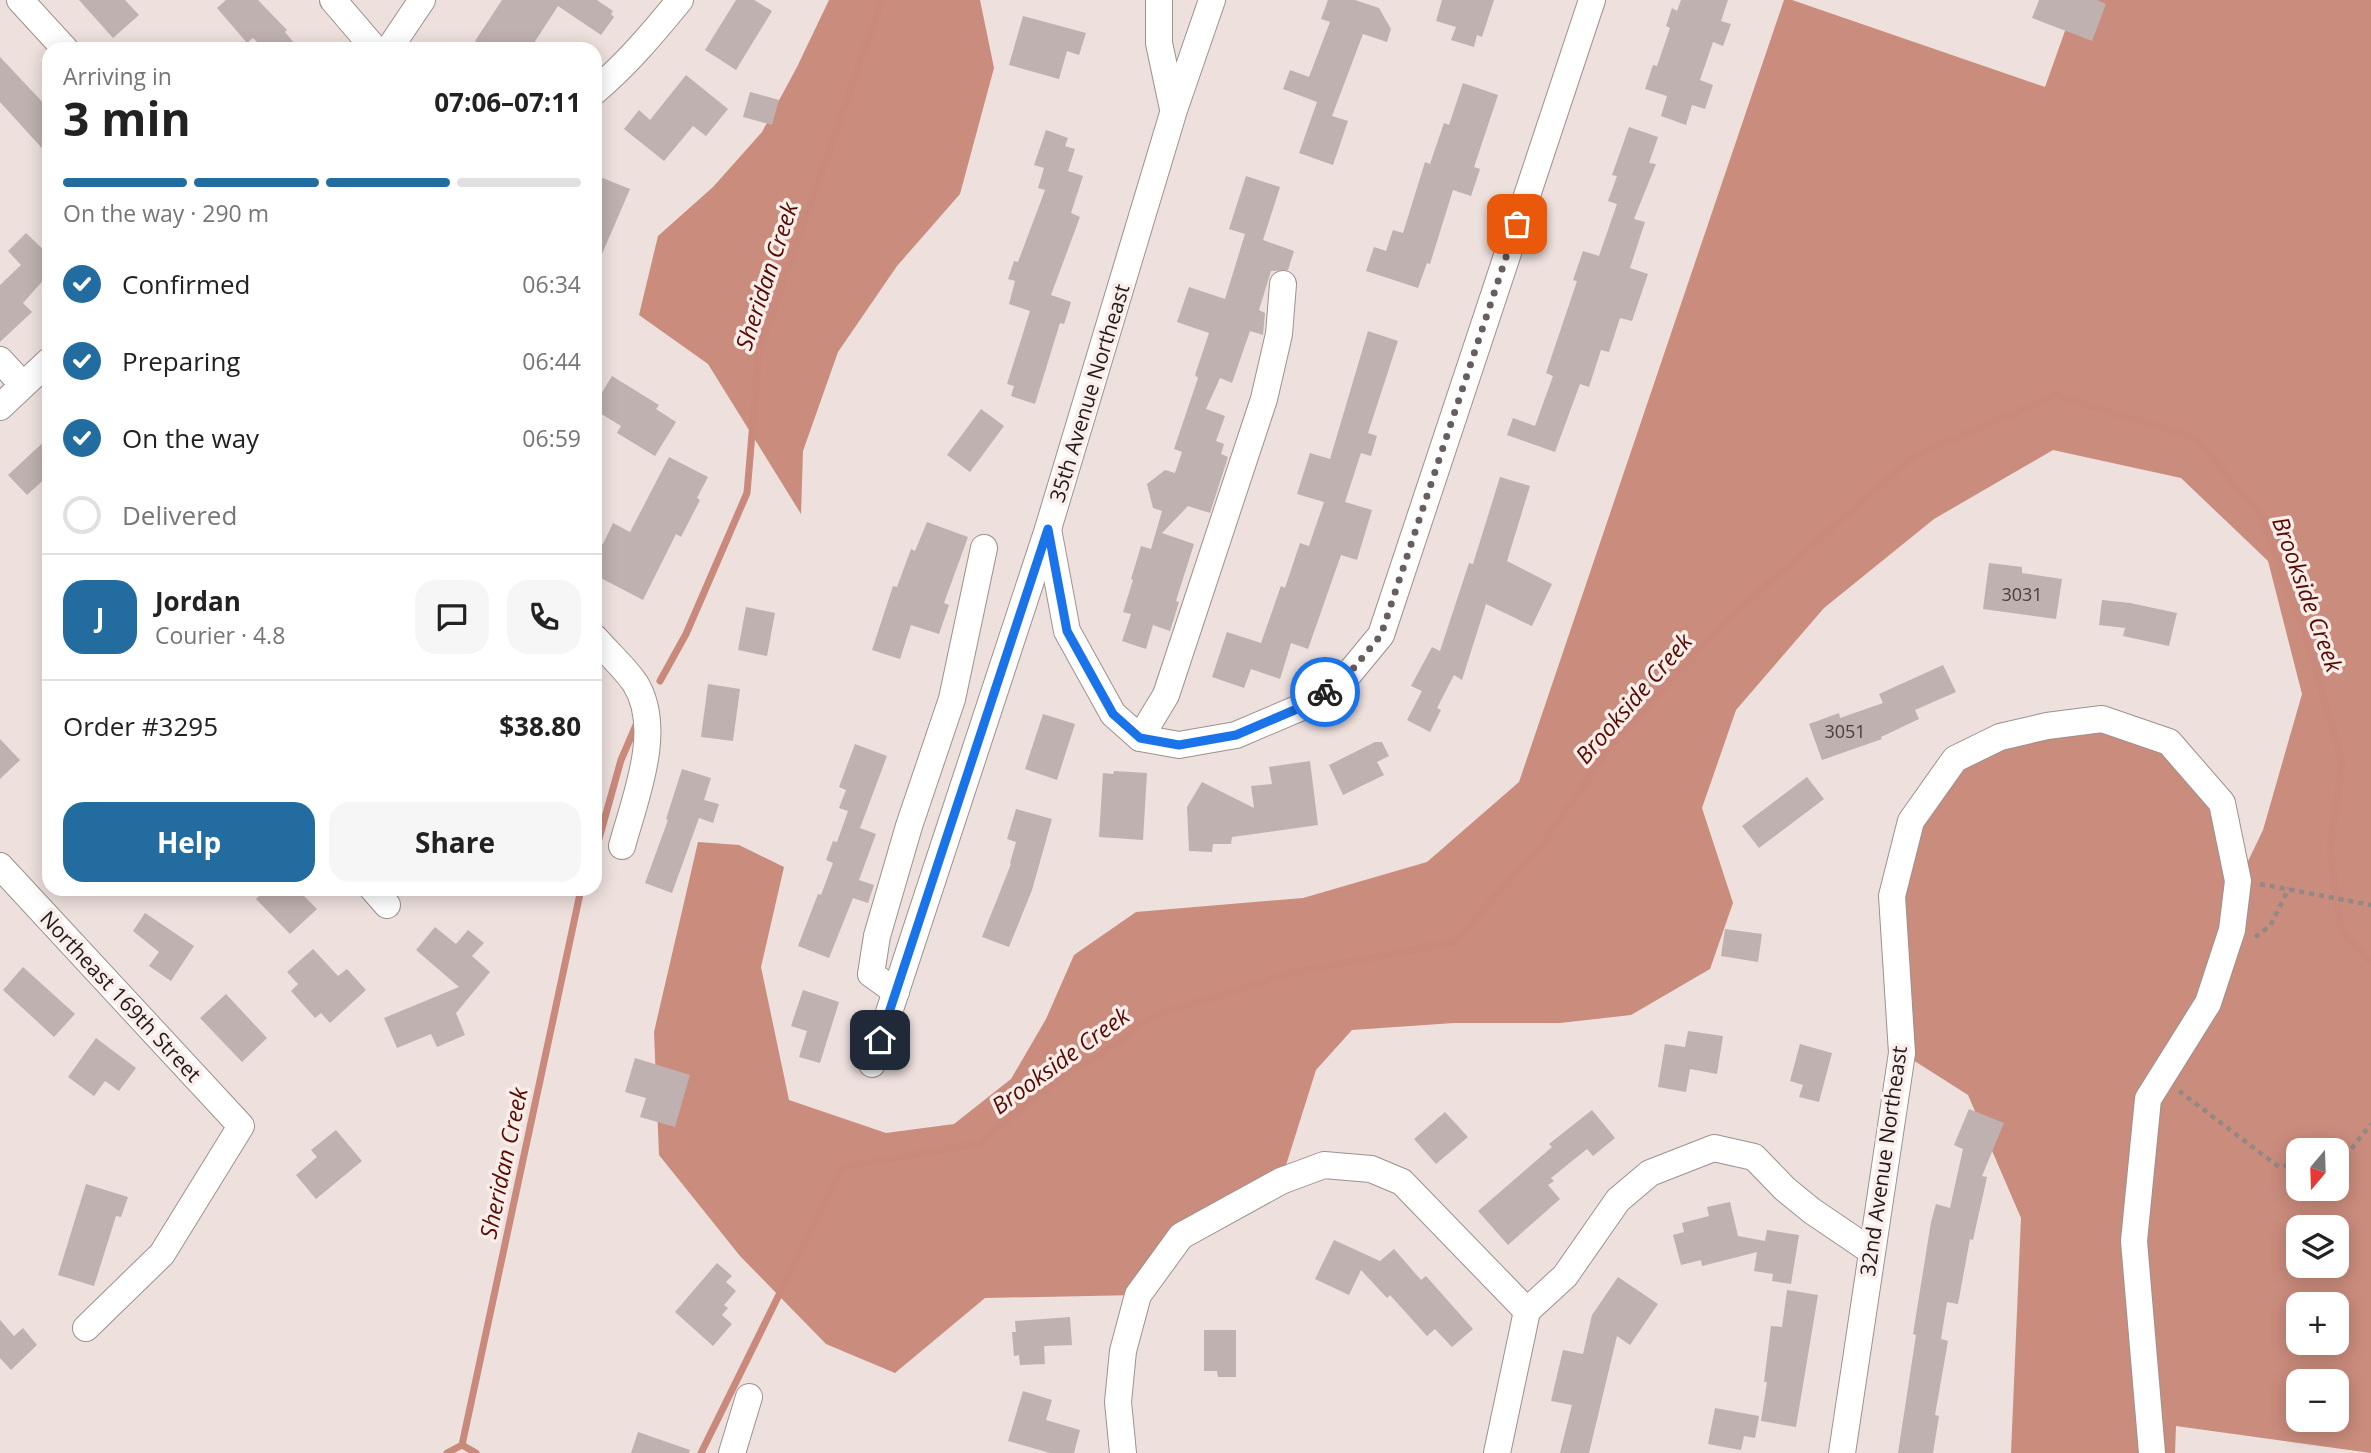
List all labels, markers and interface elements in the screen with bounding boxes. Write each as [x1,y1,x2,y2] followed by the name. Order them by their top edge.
[63,60,172,92] text: Arriving in
[434,84,581,120] text: 07:06–07:11
[63,87,191,149] text: 3 min
[1487,194,1547,254] pin
[63,197,269,229] text: On the way · 290 m
[727,197,805,354] water label: Sheridan Creek
[1498,205,1536,243] icon: bag
[63,265,101,303] icon: check
[122,266,250,302] text: Confirmed
[522,268,581,300] text: 06:34
[1042,280,1136,506] street label: 35th Avenue Northeast
[63,342,101,380] icon: check
[122,343,240,379] text: Preparing
[522,345,581,377] text: 06:44
[63,419,101,457] icon: check
[122,420,259,456] text: On the way
[522,422,581,454] text: 06:59
[122,497,237,533] text: Delivered
[2265,512,2351,677] water label: Brookside Creek
[415,580,489,654] button: chat
[507,580,581,654] button: phone
[2001,582,2043,606] house number: 3031
[155,583,241,619] text: Jordan
[96,599,104,635] text: J
[155,619,285,651] text: Courier · 4.8
[1567,625,1699,770] water label: Brookside Creek
[1290,657,1360,727] courier
[1306,673,1344,711] icon: bike
[63,708,218,744] text: Order #3295
[499,708,581,744] text: $38.80
[1824,719,1866,743] house number: 3051
[63,802,315,882] button: Help
[329,802,581,882] button: Share
[34,904,208,1088] street label: Northeast 169th Street
[985,999,1136,1121] water label: Brookside Creek
[850,1010,910,1070] pin
[861,1021,899,1059] icon: home
[1853,1044,1913,1278] street label: 32nd Avenue Northeast
[471,1084,535,1241] water label: Sheridan Creek
[2286,1138,2348,1200] north arrow
[2286,1138,2349,1432] map controls
[2286,1215,2349,1278] button: layers
[2286,1292,2349,1355] button: +
[2286,1369,2349,1432] button: −

